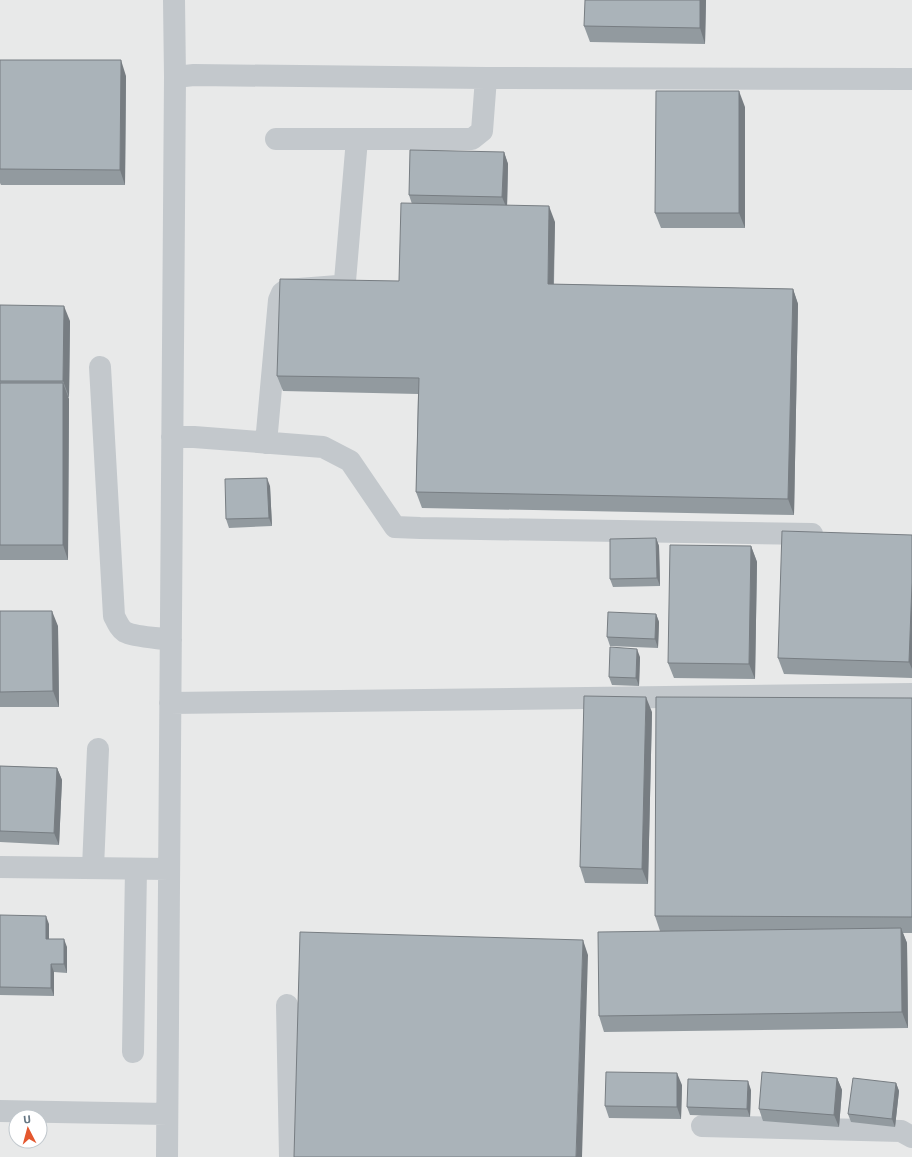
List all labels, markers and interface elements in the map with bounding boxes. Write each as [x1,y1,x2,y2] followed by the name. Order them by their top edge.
[8,1109,48,1149] north arrow
[22,1112,31,1125] text: U

